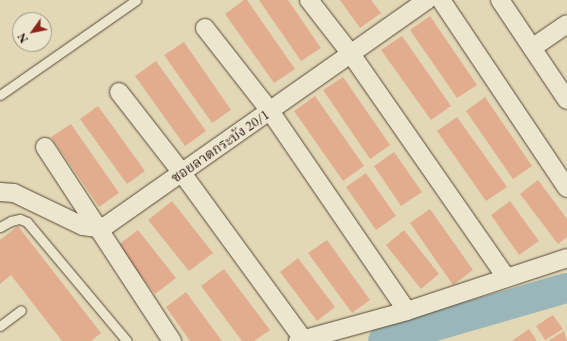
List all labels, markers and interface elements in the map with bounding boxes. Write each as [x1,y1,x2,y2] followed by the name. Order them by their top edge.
[12,12,52,52] north arrow
[14,30,31,46] text: N
[168,106,272,186] street label: ซอยลาดกระบัง 20/1

